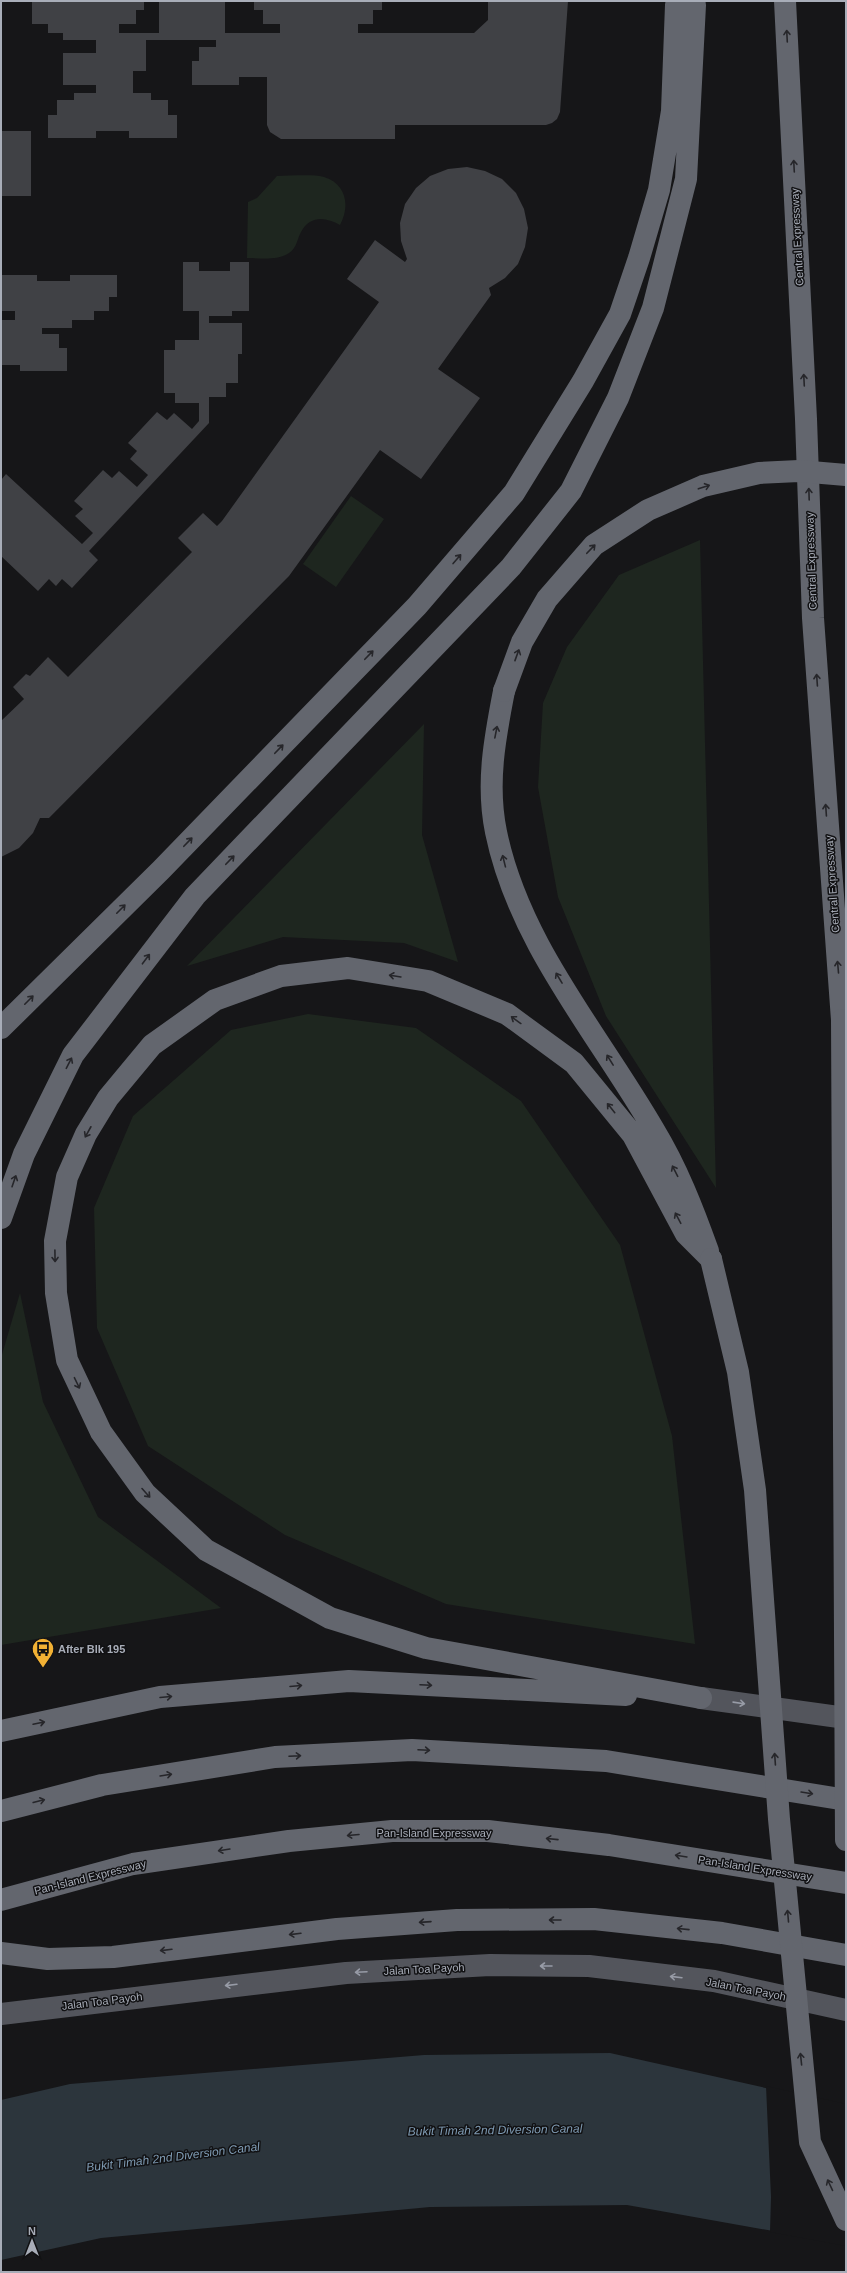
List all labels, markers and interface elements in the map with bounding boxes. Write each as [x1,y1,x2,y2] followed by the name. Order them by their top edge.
[783,30,791,43] one-way arrow
[790,160,797,173] one-way arrow
[788,187,806,286] street label: Central Expressway
[801,374,808,387] one-way arrow
[698,483,711,490] one-way arrow
[805,488,813,501] one-way arrow
[803,511,819,610] street label: Central Expressway
[586,544,596,554] one-way arrow
[452,555,461,565] one-way arrow
[514,649,522,661] one-way arrow
[364,650,374,660] one-way arrow
[814,674,821,687] one-way arrow
[492,726,500,739] one-way arrow
[274,744,284,754] one-way arrow
[823,804,830,817] one-way arrow
[823,834,841,933] street label: Central Expressway
[184,837,193,847] one-way arrow
[225,855,234,865] one-way arrow
[499,855,507,868] one-way arrow
[116,904,126,914] one-way arrow
[142,954,151,965] one-way arrow
[834,961,842,974] one-way arrow
[389,971,402,979] one-way arrow
[554,972,562,984] one-way arrow
[24,996,34,1005] one-way arrow
[511,1016,522,1025] one-way arrow
[605,1054,614,1065] one-way arrow
[66,1058,73,1070] one-way arrow
[606,1102,615,1113] one-way arrow
[84,1126,92,1138] one-way arrow
[671,1166,679,1178] one-way arrow
[11,1175,18,1188] one-way arrow
[674,1213,681,1225] one-way arrow
[51,1249,59,1262] one-way arrow
[74,1376,82,1388] one-way arrow
[141,1488,150,1498] one-way arrow
[30,1636,56,1669] bus stop icon: After Blk 195
[58,1643,125,1655] place label: After Blk 195
[289,1682,302,1689] one-way arrow
[419,1682,432,1689] one-way arrow
[159,1693,172,1700] one-way arrow
[732,1699,745,1707] one-way arrow
[32,1718,45,1726] one-way arrow
[417,1747,430,1754] one-way arrow
[288,1753,301,1760] one-way arrow
[771,1753,778,1766] one-way arrow
[159,1771,172,1779] one-way arrow
[800,1789,813,1797] one-way arrow
[32,1797,45,1805] one-way arrow
[377,1827,492,1839] street label: Pan-Island Expressway
[347,1831,360,1838] one-way arrow
[546,1835,559,1842] one-way arrow
[218,1846,231,1854] one-way arrow
[675,1852,688,1860] one-way arrow
[697,1853,813,1883] street label: Pan-Island Expressway
[33,1857,148,1897] street label: Pan-Island Expressway
[784,1910,791,1923] one-way arrow
[549,1916,562,1924] one-way arrow
[419,1919,432,1926] one-way arrow
[677,1925,690,1932] one-way arrow
[289,1930,302,1938] one-way arrow
[160,1947,173,1954] one-way arrow
[383,1961,465,1977] street label: Jalan Toa Payoh
[540,1962,553,1970] one-way arrow
[355,1968,368,1975] one-way arrow
[670,1973,683,1980] one-way arrow
[705,1975,787,2003] street label: Jalan Toa Payoh
[225,1982,238,1989] one-way arrow
[61,1990,143,2012] street label: Jalan Toa Payoh
[797,2053,804,2066] one-way arrow
[408,2121,583,2139] water label: Bukit Timah 2nd Diversion Canal
[85,2139,261,2175] water label: Bukit Timah 2nd Diversion Canal
[826,2179,833,2191] one-way arrow
[12,2221,52,2261] north arrow
[28,2225,36,2237] text: N

